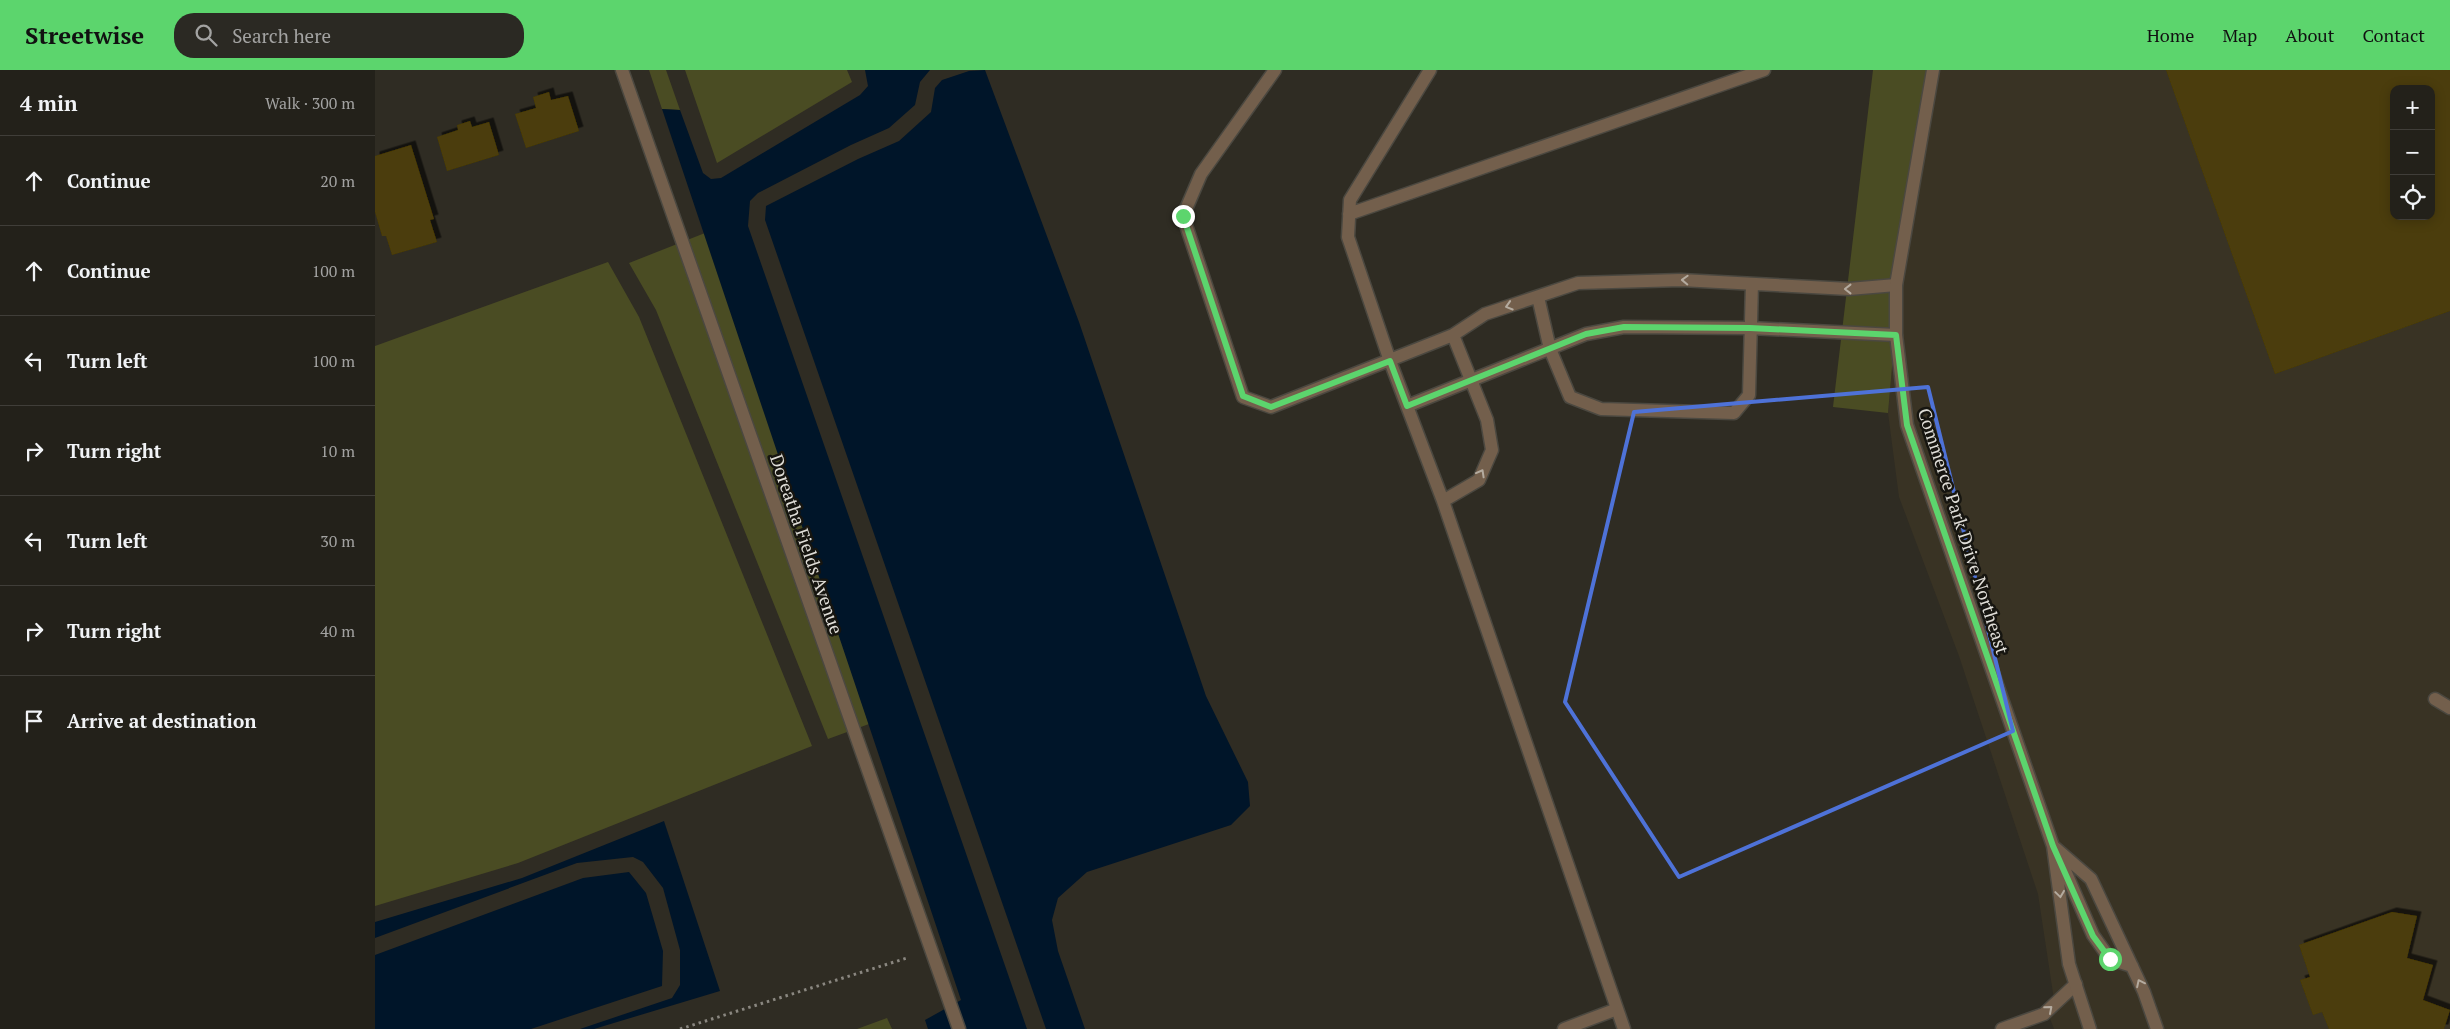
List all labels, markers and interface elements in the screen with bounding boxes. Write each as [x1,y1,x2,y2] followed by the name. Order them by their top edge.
[174,13,524,58] search box
[25,19,144,51] text: Streetwise
[192,21,220,49] icon: search
[232,23,331,48] text: Search here
[2147,23,2194,47] text: Home
[2222,23,2257,47] text: Map
[2285,23,2334,47] text: About
[2362,23,2425,47] text: Contact
[2390,85,2435,220] map controls
[2390,85,2435,130] button: +
[20,89,77,117] text: 4 min
[265,92,355,114] text: Walk · 300 m
[2390,130,2435,175] button: −
[20,167,48,195] icon: ahead
[67,168,151,193] text: Continue
[320,170,355,192] text: 20 m
[2390,175,2435,220] button: locate
[1172,205,1195,228] route end
[20,257,48,285] icon: ahead
[67,258,151,283] text: Continue
[312,260,355,282] text: 100 m
[1681,275,1689,286] one-way arrow
[1843,284,1851,294] one-way arrow
[1506,300,1514,310] one-way arrow
[20,347,48,375] icon: left
[67,348,148,373] text: Turn left
[312,350,355,372] text: 100 m
[1913,405,2015,657] street label: Commerce Park Drive Northeast
[20,437,48,465] icon: right
[67,438,161,463] text: Turn right
[320,440,355,462] text: 10 m
[765,451,849,637] street label: Doreatha Fields Avenue
[1475,470,1485,479] one-way arrow
[20,527,48,555] icon: left
[67,528,148,553] text: Turn left
[320,530,355,552] text: 30 m
[20,617,48,645] icon: right
[67,618,161,643] text: Turn right
[320,620,355,642] text: 40 m
[20,707,48,735] icon: arrive
[67,708,256,733] text: Arrive at destination
[2054,891,2065,899] one-way arrow
[2099,948,2122,971] route start
[2136,980,2146,989] one-way arrow
[2044,1005,2053,1014] one-way arrow

